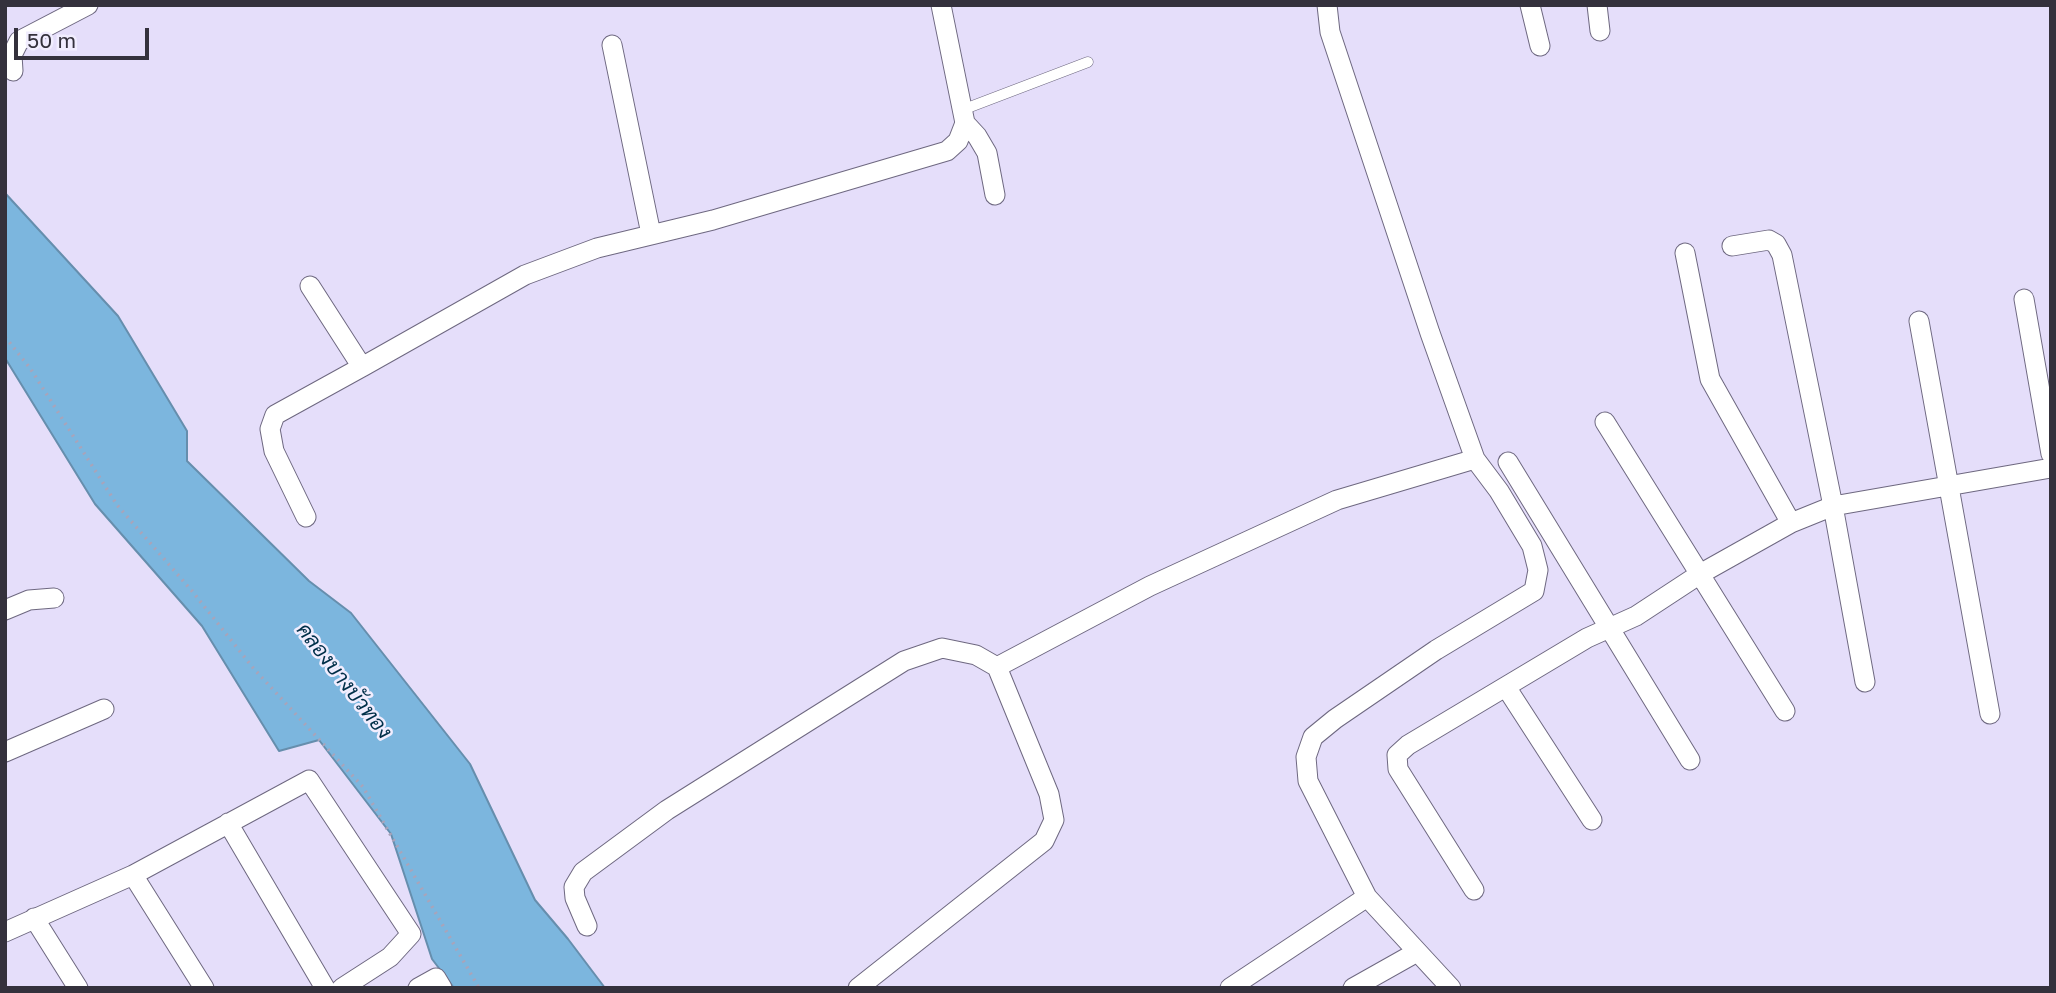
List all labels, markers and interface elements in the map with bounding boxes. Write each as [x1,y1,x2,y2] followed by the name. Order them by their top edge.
[18,14,152,58] scale bar
[27,27,76,53] text: 50 m
[291,618,397,744] water label: คลองบางบัวทอง

